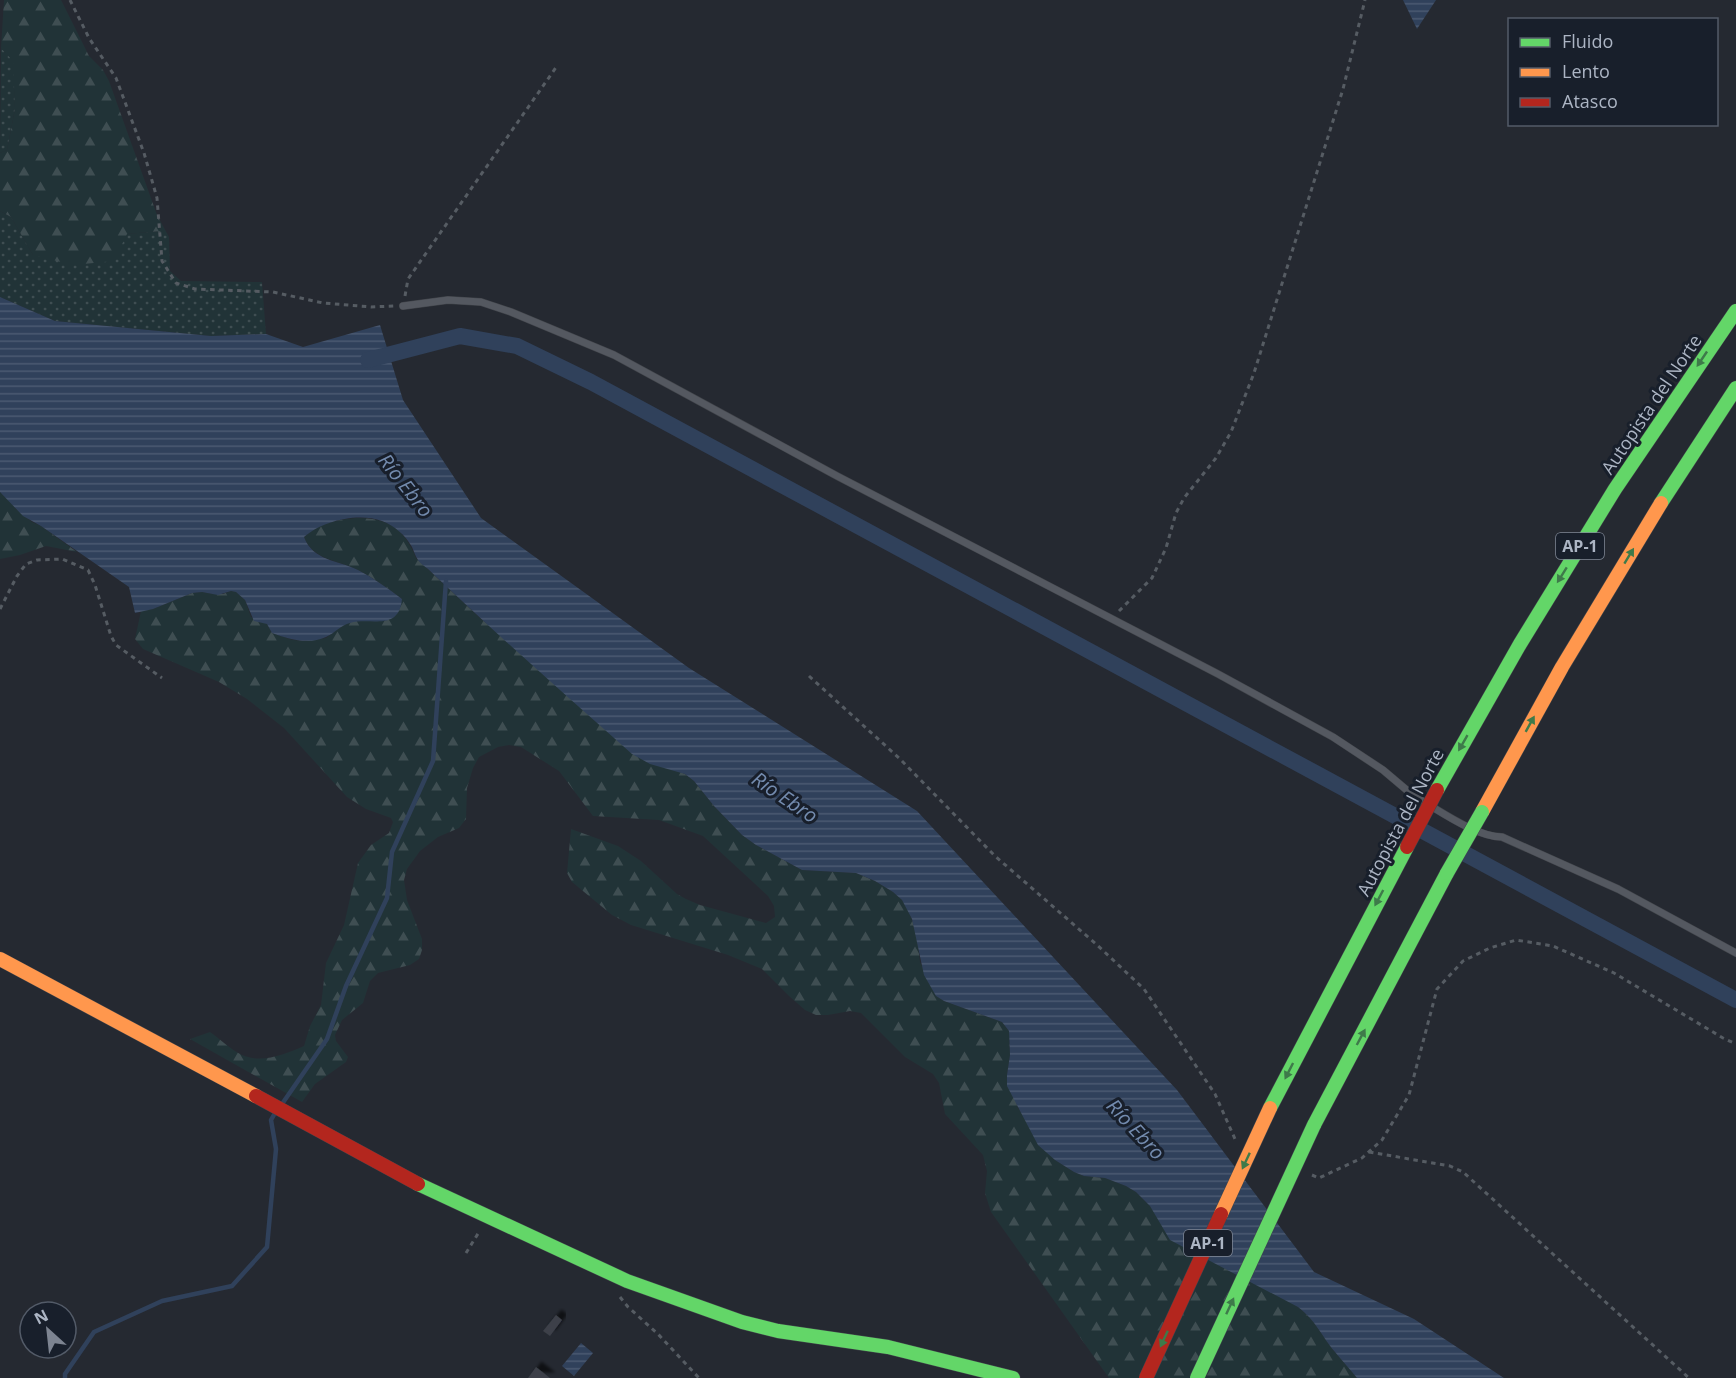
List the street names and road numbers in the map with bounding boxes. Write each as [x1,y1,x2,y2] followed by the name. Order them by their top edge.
[1595,330,1707,478] street label: Autopista del Norte
[1556,533,1604,559] road number: AP-1
[1351,744,1449,900] street label: Autopista del Norte
[1184,1230,1232,1256] road number: AP-1

